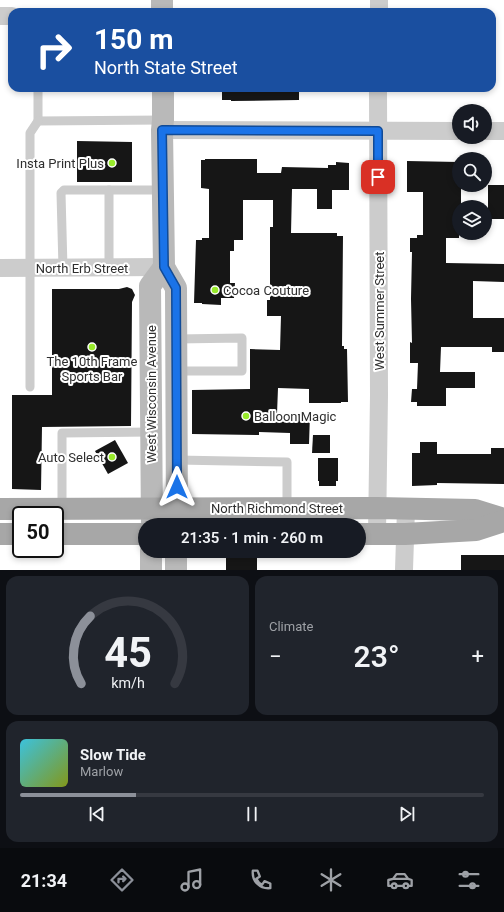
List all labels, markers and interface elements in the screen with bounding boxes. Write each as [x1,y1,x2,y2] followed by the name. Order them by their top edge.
[94,23,173,56] text: 150 m
[28,24,80,76] icon: right
[94,57,238,78] text: North State Street
[452,104,492,240] map controls
[452,104,492,144] button: sound
[452,152,492,192] button: search
[16,156,104,171] place label: Insta Print Plus
[107,158,117,168] marker: Insta Print Plus
[361,160,395,194] pin
[367,166,389,188] icon: arrive
[452,200,492,240] button: layers
[372,252,387,370] street label: West Summer Street
[36,261,128,276] street label: North Erb Street
[223,283,309,298] place label: Cocoa Couture
[210,285,220,295] marker: Cocoa Couture
[144,325,159,463] street label: West Wisconsin Avenue
[87,342,97,352] marker: The 10th Frame Sports Bar
[47,354,138,384] place label: The 10th Frame Sports Bar
[254,409,337,424] place label: Balloon Magic
[241,411,251,421] marker: Balloon Magic
[38,450,104,465] place label: Auto Select
[107,452,117,462] marker: Auto Select
[156,466,198,508] position arrow
[211,501,343,516] street label: North Richmond Street
[12,506,64,558] speed limit sign: 50
[181,529,323,547] text: 21:35 · 1 min · 260 m
[269,619,313,634] text: Climate
[104,627,151,676] text: 45
[354,639,399,674] text: 23°
[269,644,282,669] text: −
[472,644,484,669] text: +
[111,674,144,690] text: km/h
[80,746,146,764] text: Slow Tide
[80,764,123,779] text: Marlow
[86,803,108,825] icon: previous
[241,803,263,825] icon: pause
[396,803,418,825] icon: next
[108,866,136,894] icon: directions
[178,866,206,894] icon: music
[247,866,275,894] icon: phone
[317,866,345,894] icon: climate
[386,866,414,894] icon: car
[455,866,483,894] icon: filters
[21,870,67,891] text: 21:34

